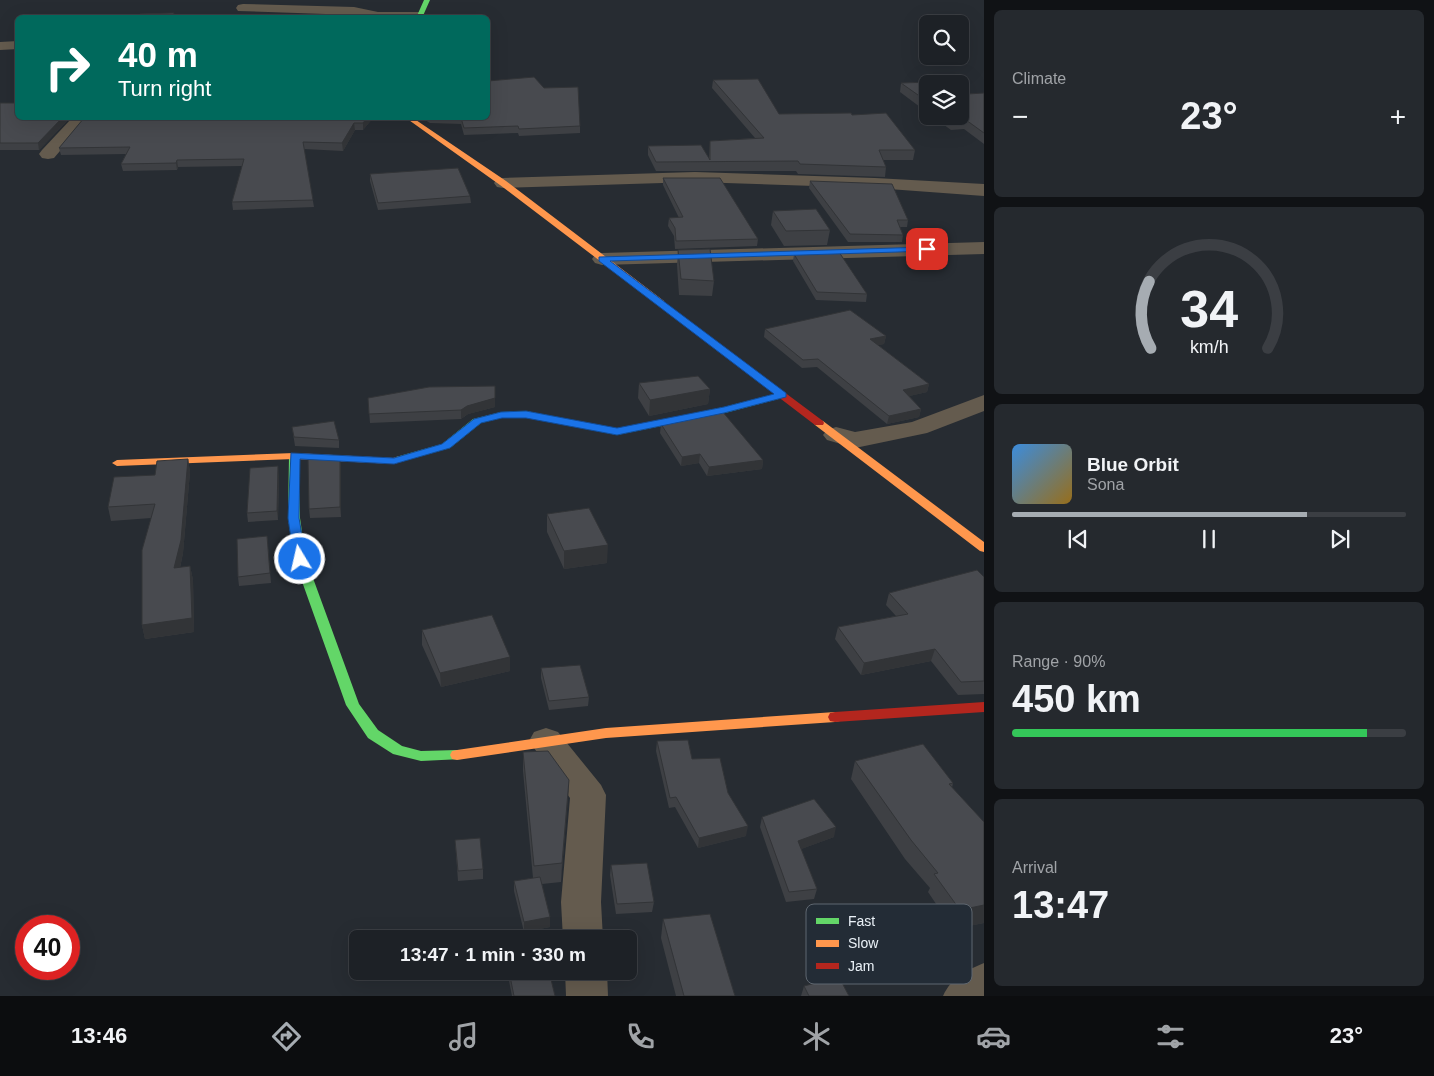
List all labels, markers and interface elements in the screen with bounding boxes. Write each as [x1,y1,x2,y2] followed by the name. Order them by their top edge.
[919,15,969,125] map controls
[919,15,969,65] button: search
[35,35,100,100] icon: right
[118,35,198,74] text: 40 m
[1012,70,1066,87] text: Climate
[919,75,969,125] button: layers
[118,76,211,101] text: Turn right
[1180,95,1238,137] text: 23°
[1012,101,1028,132] text: −
[1390,101,1406,132] text: +
[906,228,948,270] pin
[913,235,941,263] icon: arrive
[1180,280,1238,338] text: 34
[1190,337,1228,357] text: km/h
[1087,454,1179,475] text: Blue Orbit
[1087,476,1124,493] text: Sona
[1064,525,1092,553] icon: previous
[1195,525,1223,553] icon: pause
[1326,525,1354,553] icon: next
[273,532,325,584] position arrow
[1012,653,1105,670] text: Range · 90%
[1012,678,1141,720] text: 450 km
[1012,859,1057,876] text: Arrival
[1012,884,1109,926] text: 13:47
[806,904,972,984] legend
[848,913,875,929] text: Fast
[15,915,80,980] speed limit sign: 40
[848,935,879,951] text: Slow
[400,944,586,965] text: 13:47 · 1 min · 330 m
[848,958,874,974] text: Jam
[269,1019,304,1054] icon: directions
[446,1019,481,1054] icon: music
[623,1019,658,1054] icon: phone
[799,1019,834,1054] icon: climate
[976,1019,1011,1054] icon: car
[1153,1019,1188,1054] icon: filters
[71,1023,127,1048] text: 13:46
[1330,1023,1363,1048] text: 23°

